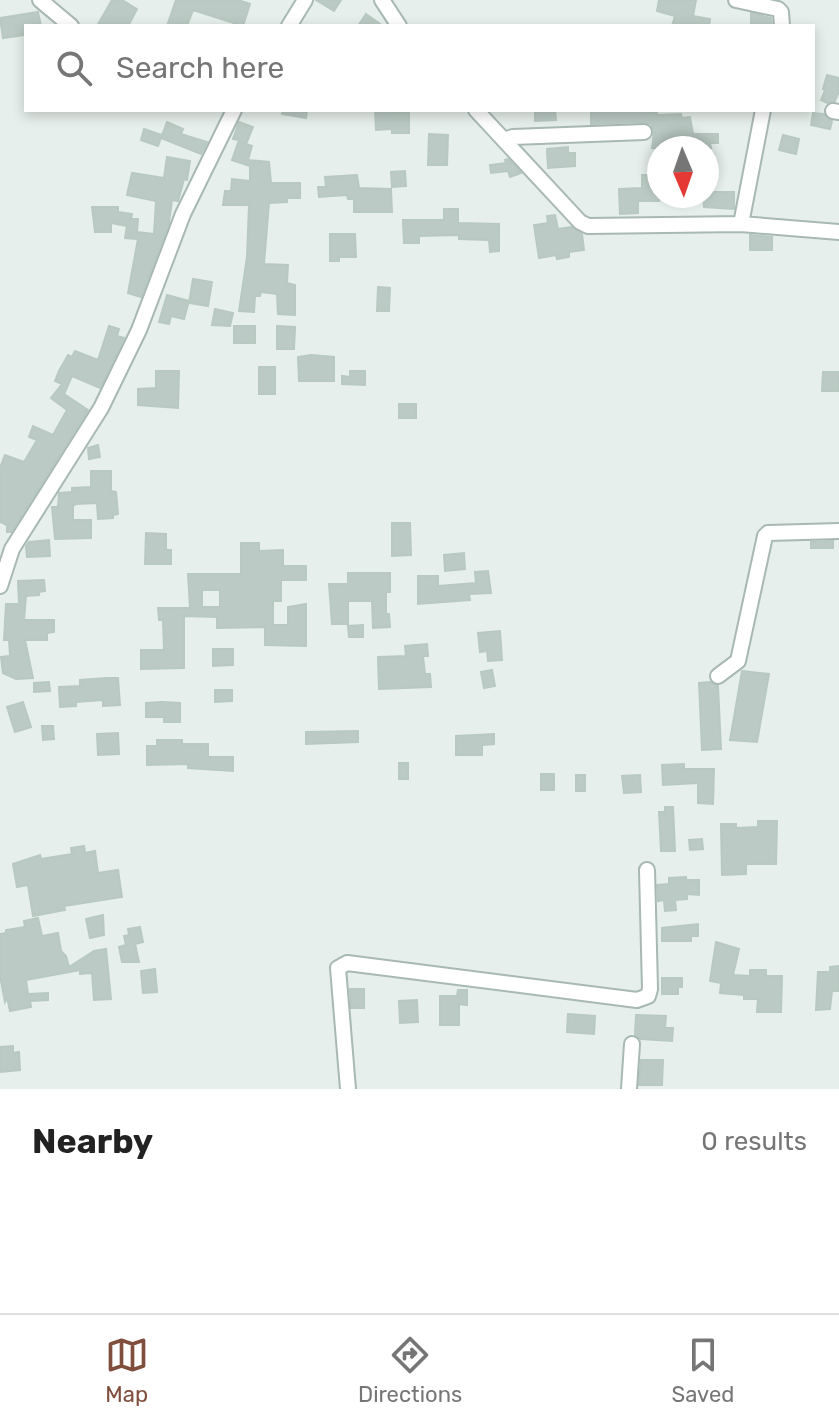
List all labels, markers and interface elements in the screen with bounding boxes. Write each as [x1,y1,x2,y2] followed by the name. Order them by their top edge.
[24,24,815,112] search box
[52,46,96,90] icon: search
[116,50,284,86] text: Search here
[647,136,719,208] north arrow
[32,1121,153,1162] text: Nearby
[701,1126,807,1157] text: 0 results
[105,1333,149,1408] tab: Map
[358,1333,462,1408] tab: Directions
[672,1333,734,1408] tab: Saved

